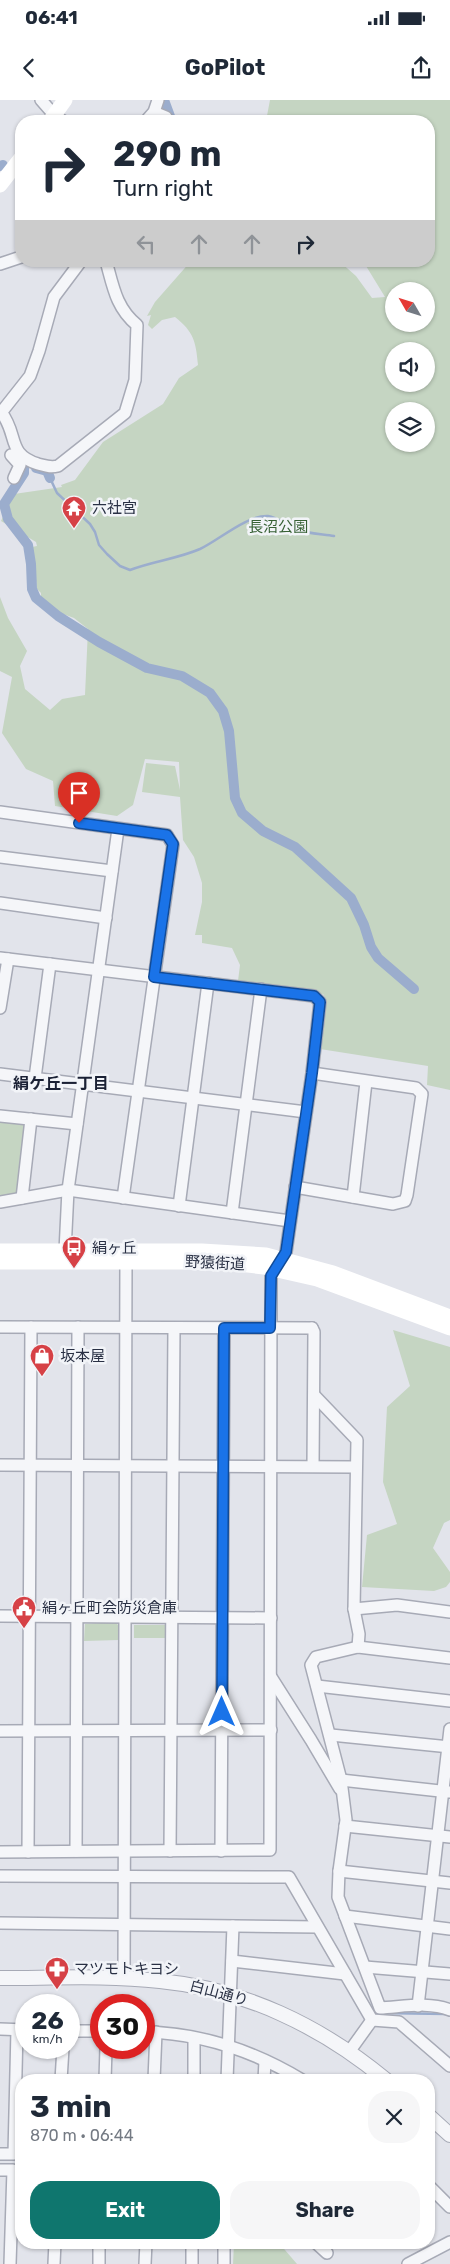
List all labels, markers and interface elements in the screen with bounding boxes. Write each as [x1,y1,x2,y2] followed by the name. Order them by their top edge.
[25,6,78,29] text: 06:41
[15,54,43,82] icon: back
[185,54,265,81] text: GoPilot
[407,54,435,82] icon: share
[113,133,222,175] text: 290 m
[30,135,95,200] icon: right
[113,175,213,202] text: Turn right
[132,230,160,258] icon: left
[185,230,213,258] icon: ahead
[238,230,266,258] icon: ahead
[291,230,319,258] icon: right
[385,282,435,332] north arrow
[385,282,435,452] map controls
[385,342,435,392] button: sound
[385,402,435,452] button: layers
[61,495,87,529] temple icon: 六社宮
[92,499,137,517] place label: 六社宮
[248,518,308,536] park label: 長沼公園
[58,772,100,823] pin
[65,779,93,807] icon: arrive
[13,1074,109,1093] district label: 絹ケ丘一丁目
[61,1235,87,1269] bus stop icon: 絹ヶ丘
[92,1239,137,1257] place label: 絹ヶ丘
[185,1252,245,1274] street label: 野猿街道
[29,1343,55,1377] shop icon: 坂本屋
[60,1347,105,1365] place label: 坂本屋
[11,1595,37,1629] public building icon: 絹ヶ丘町会防災倉庫
[42,1599,177,1617] place label: 絹ヶ丘町会防災倉庫
[195,1685,247,1737] position arrow
[44,1956,70,1990] pharmacy icon: マツモトキヨシ
[74,1960,179,1978] place label: マツモトキヨシ
[188,1977,250,2009] street label: 白山通り
[90,1994,155,2059] speed limit sign: 30
[31,2006,64,2035] text: 26
[33,2032,62,2046] text: km/h
[30,2089,112,2125] text: 3 min
[368,2091,420,2143] button: close
[30,2126,134,2145] text: 870 m · 06:44
[30,2181,220,2239] button: Exit
[230,2181,420,2239] button: Share

